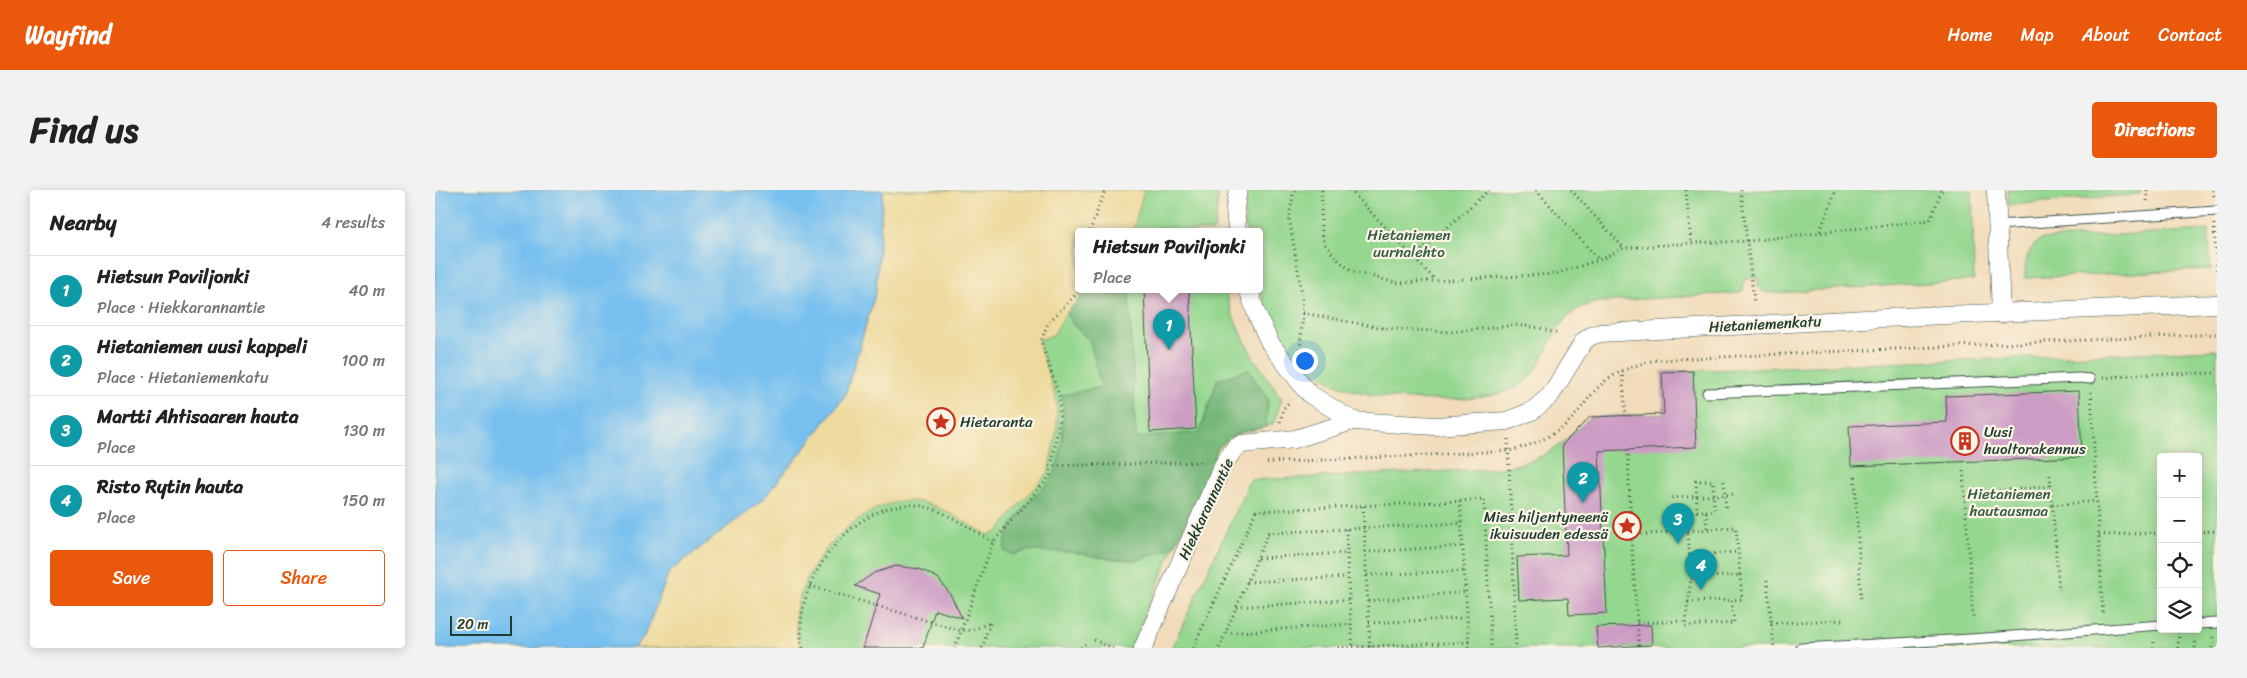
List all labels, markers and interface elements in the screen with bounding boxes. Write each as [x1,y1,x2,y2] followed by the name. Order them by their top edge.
[25,14,111,56] text: Wayfind
[1948,19,1993,51] text: Home
[2021,19,2054,51] text: Map
[2082,19,2130,51] text: About
[2158,19,2222,51] text: Contact
[30,99,138,161] text: Find us
[2092,102,2217,158] button: Directions
[50,204,116,242] text: Nearby
[321,208,385,237] text: 4 results
[1367,222,1451,265] park label: Hietaniemen uurnalehto
[1075,228,1263,293] popup
[1093,230,1245,263] text: Hietsun Paviljonki
[97,260,249,293] text: Hietsun Paviljonki
[1093,263,1131,292] text: Place
[63,276,69,305] text: 1
[348,276,385,305] text: 40 m
[97,293,265,322] text: Place · Hiekkarannantie
[1708,308,1822,340] street label: Hietaniemenkatu
[1153,309,1185,350] pin: 1
[97,330,307,363] text: Hietaniemen uusi kappeli
[61,346,71,375] text: 2
[341,346,385,375] text: 100 m
[1292,348,1318,374] your location
[97,363,269,392] text: Place · Hietaniemenkatu
[97,400,299,433] text: Martti Ahtisaaren hauta
[926,407,956,437] place icon: Hietaranta
[960,409,1033,435] place label: Hietaranta
[62,416,70,445] text: 3
[343,416,385,445] text: 130 m
[1983,419,2086,462] place label: Uusi huoltorakennus
[1950,426,1980,456] building icon: Uusi huoltorakennus
[97,433,136,462] text: Place
[1171,453,1241,564] street label: Hiekkarannantie
[2157,453,2202,633] map controls
[2157,453,2202,498] button: +
[1567,462,1599,503] pin: 2
[97,470,243,503] text: Risto Rytin hauta
[1967,481,2051,524] park label: Hietaniemen hautausmaa
[61,486,71,515] text: 4
[342,486,385,515] text: 150 m
[2157,498,2202,543] button: −
[97,503,136,532] text: Place
[1662,503,1694,544] pin: 3
[1484,504,1608,547] place label: Mies hiljentyneenä ikuisuuden edessä
[1612,511,1642,541] place icon: Mies hiljentyneenä ikuisuuden edessä
[2157,543,2202,588] button: locate
[1685,549,1717,590] pin: 4
[50,550,213,606] button: Save
[223,550,385,606] button: Share
[2157,588,2202,633] button: layers
[457,612,488,637] text: 20 m
[450,613,513,636] scale bar

